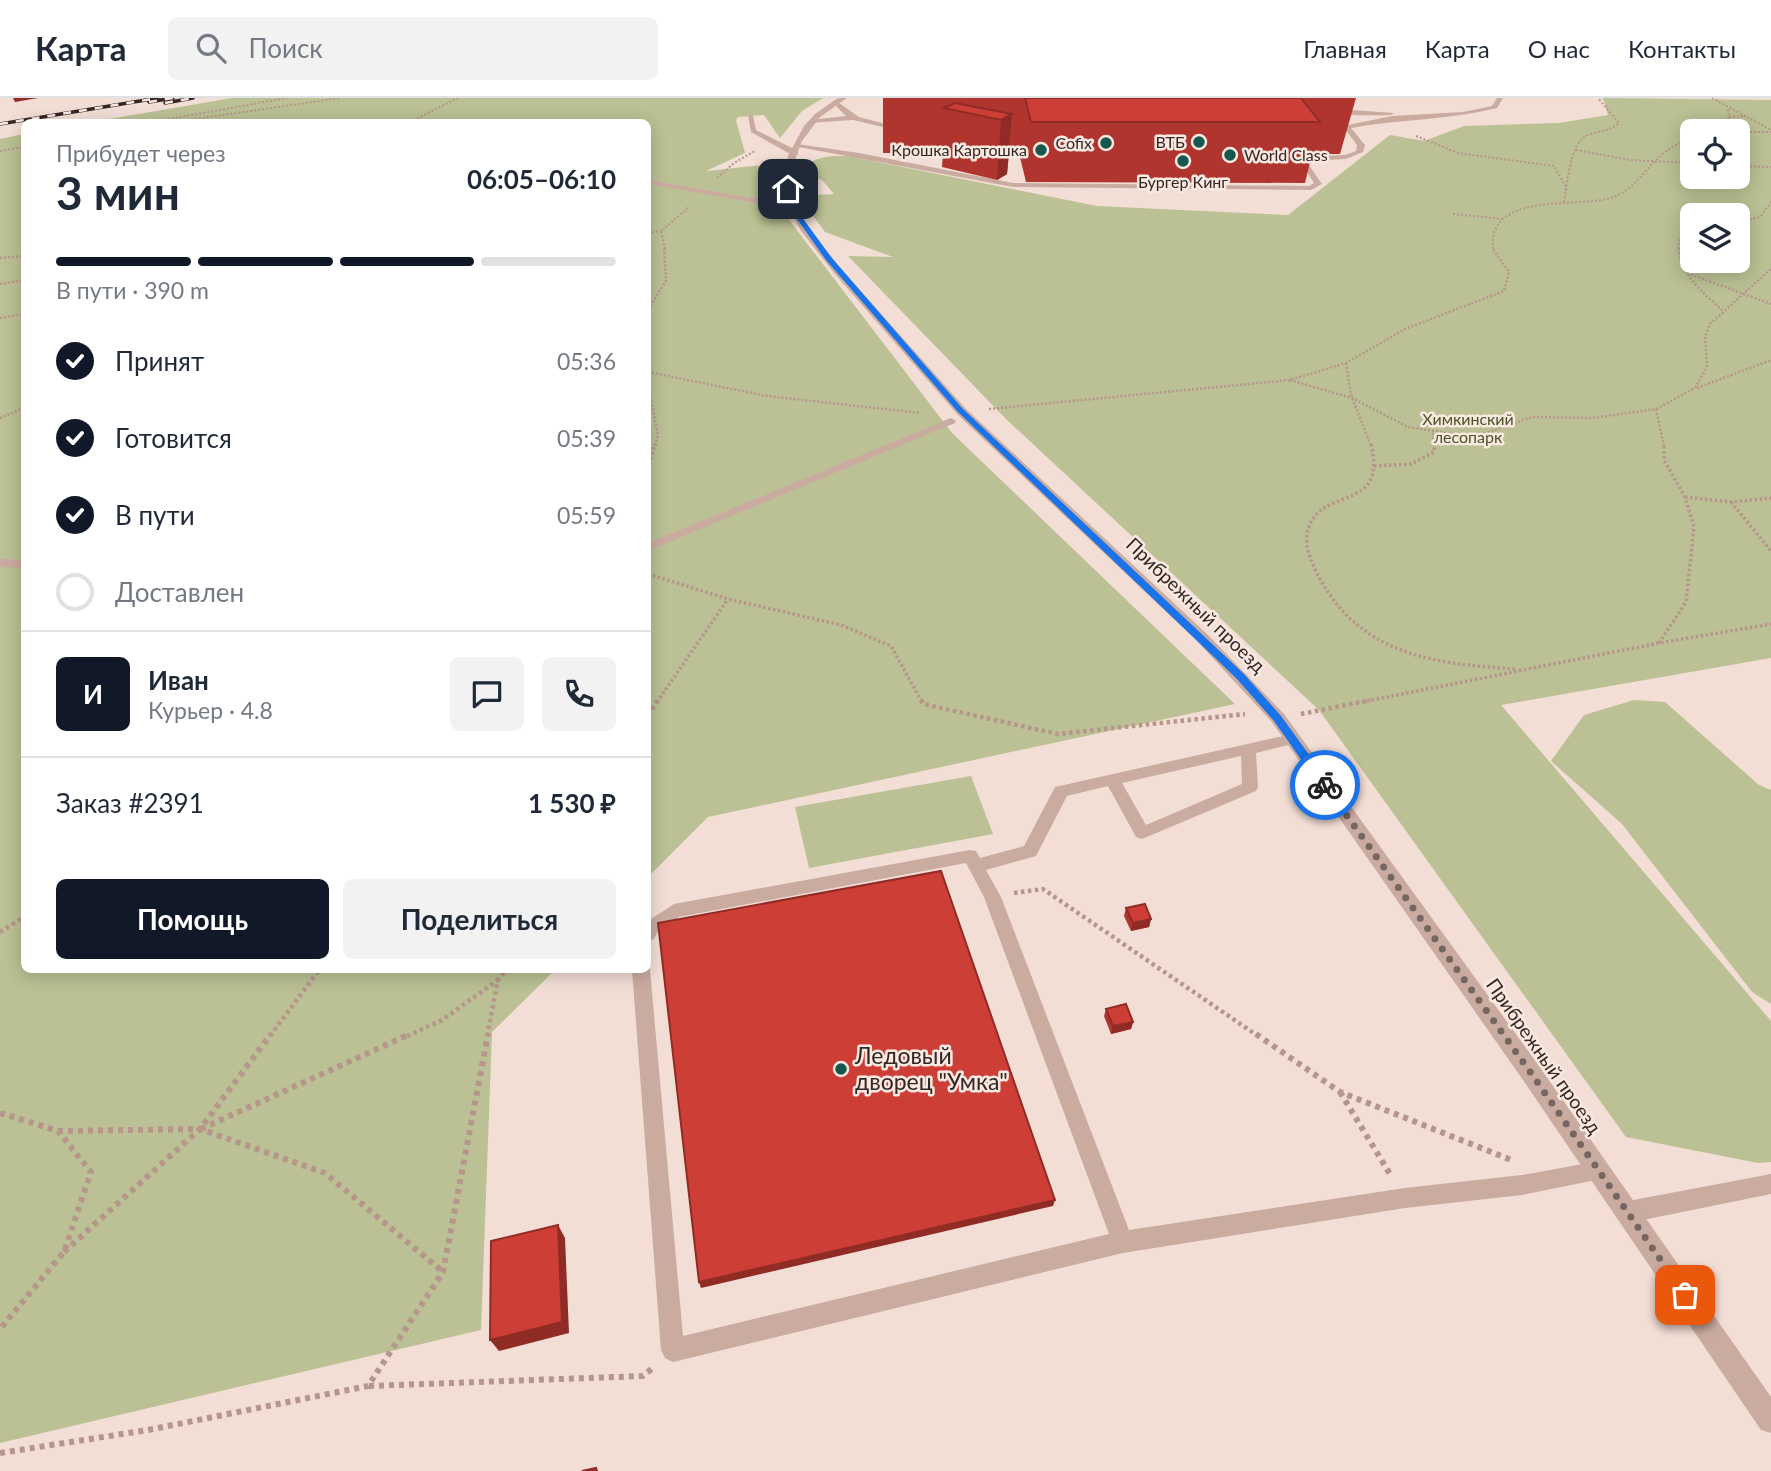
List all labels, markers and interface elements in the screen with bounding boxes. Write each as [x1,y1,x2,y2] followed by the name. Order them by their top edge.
[168,17,658,80] search box
[35,28,126,68] text: Карта
[192,29,230,67] icon: search
[248,32,323,64] text: Поиск
[1303,34,1387,63] text: Главная
[1425,34,1490,63] text: Карта
[1528,34,1590,63] text: О нас
[1628,34,1736,63] text: Контакты
[1680,119,1750,273] map controls
[1680,119,1750,189] button: locate
[1156,132,1185,151] place label: ВТБ
[1055,133,1092,152] place label: Cofix
[1191,134,1207,150] marker: ВТБ
[1098,135,1114,151] marker: Cofix
[56,139,226,167] text: Прибудет через
[891,140,1027,159] place label: Крошка Картошка
[1033,142,1049,158] marker: Крошка Картошка
[1244,145,1328,164] place label: World Class
[1222,147,1238,163] marker: World Class
[1175,153,1191,169] marker: Бургер Кинг
[758,159,818,219] pin
[467,163,616,195] text: 06:05–06:10
[56,165,180,220] text: 3 мин
[769,170,807,208] icon: home
[1138,172,1228,191] place label: Бургер Кинг
[1680,203,1750,273] button: layers
[56,276,209,304] text: В пути · 390 m
[56,342,94,380] icon: check
[115,345,204,377] text: Принят
[557,347,616,375] text: 05:36
[1422,409,1514,446] park label: Химкинский лесопарк
[56,419,94,457] icon: check
[115,422,232,454] text: Готовится
[557,424,616,452] text: 05:39
[56,496,94,534] icon: check
[115,499,195,531] text: В пути
[557,501,616,529] text: 05:59
[1122,532,1271,677] street label: Прибрежный проезд
[115,576,244,608] text: Доставлен
[450,657,524,731] button: chat
[542,657,616,731] button: phone
[148,664,209,696] text: Иван
[83,678,103,710] text: И
[148,696,273,724] text: Курьер · 4.8
[1290,750,1360,820] courier
[1306,766,1344,804] icon: bike
[56,787,204,819] text: Заказ #2391
[528,787,616,819] text: 1 530 ₽
[56,879,329,959] button: Помощь
[343,879,616,959] button: Поделиться
[1482,973,1607,1138] street label: Прибрежный проезд
[854,1041,1008,1095] place label: Ледовый дворец "Умка"
[833,1061,849,1077] marker: Ледовый дворец "Умка"
[1655,1265,1715,1325] pin
[1666,1276,1704,1314] icon: bag

